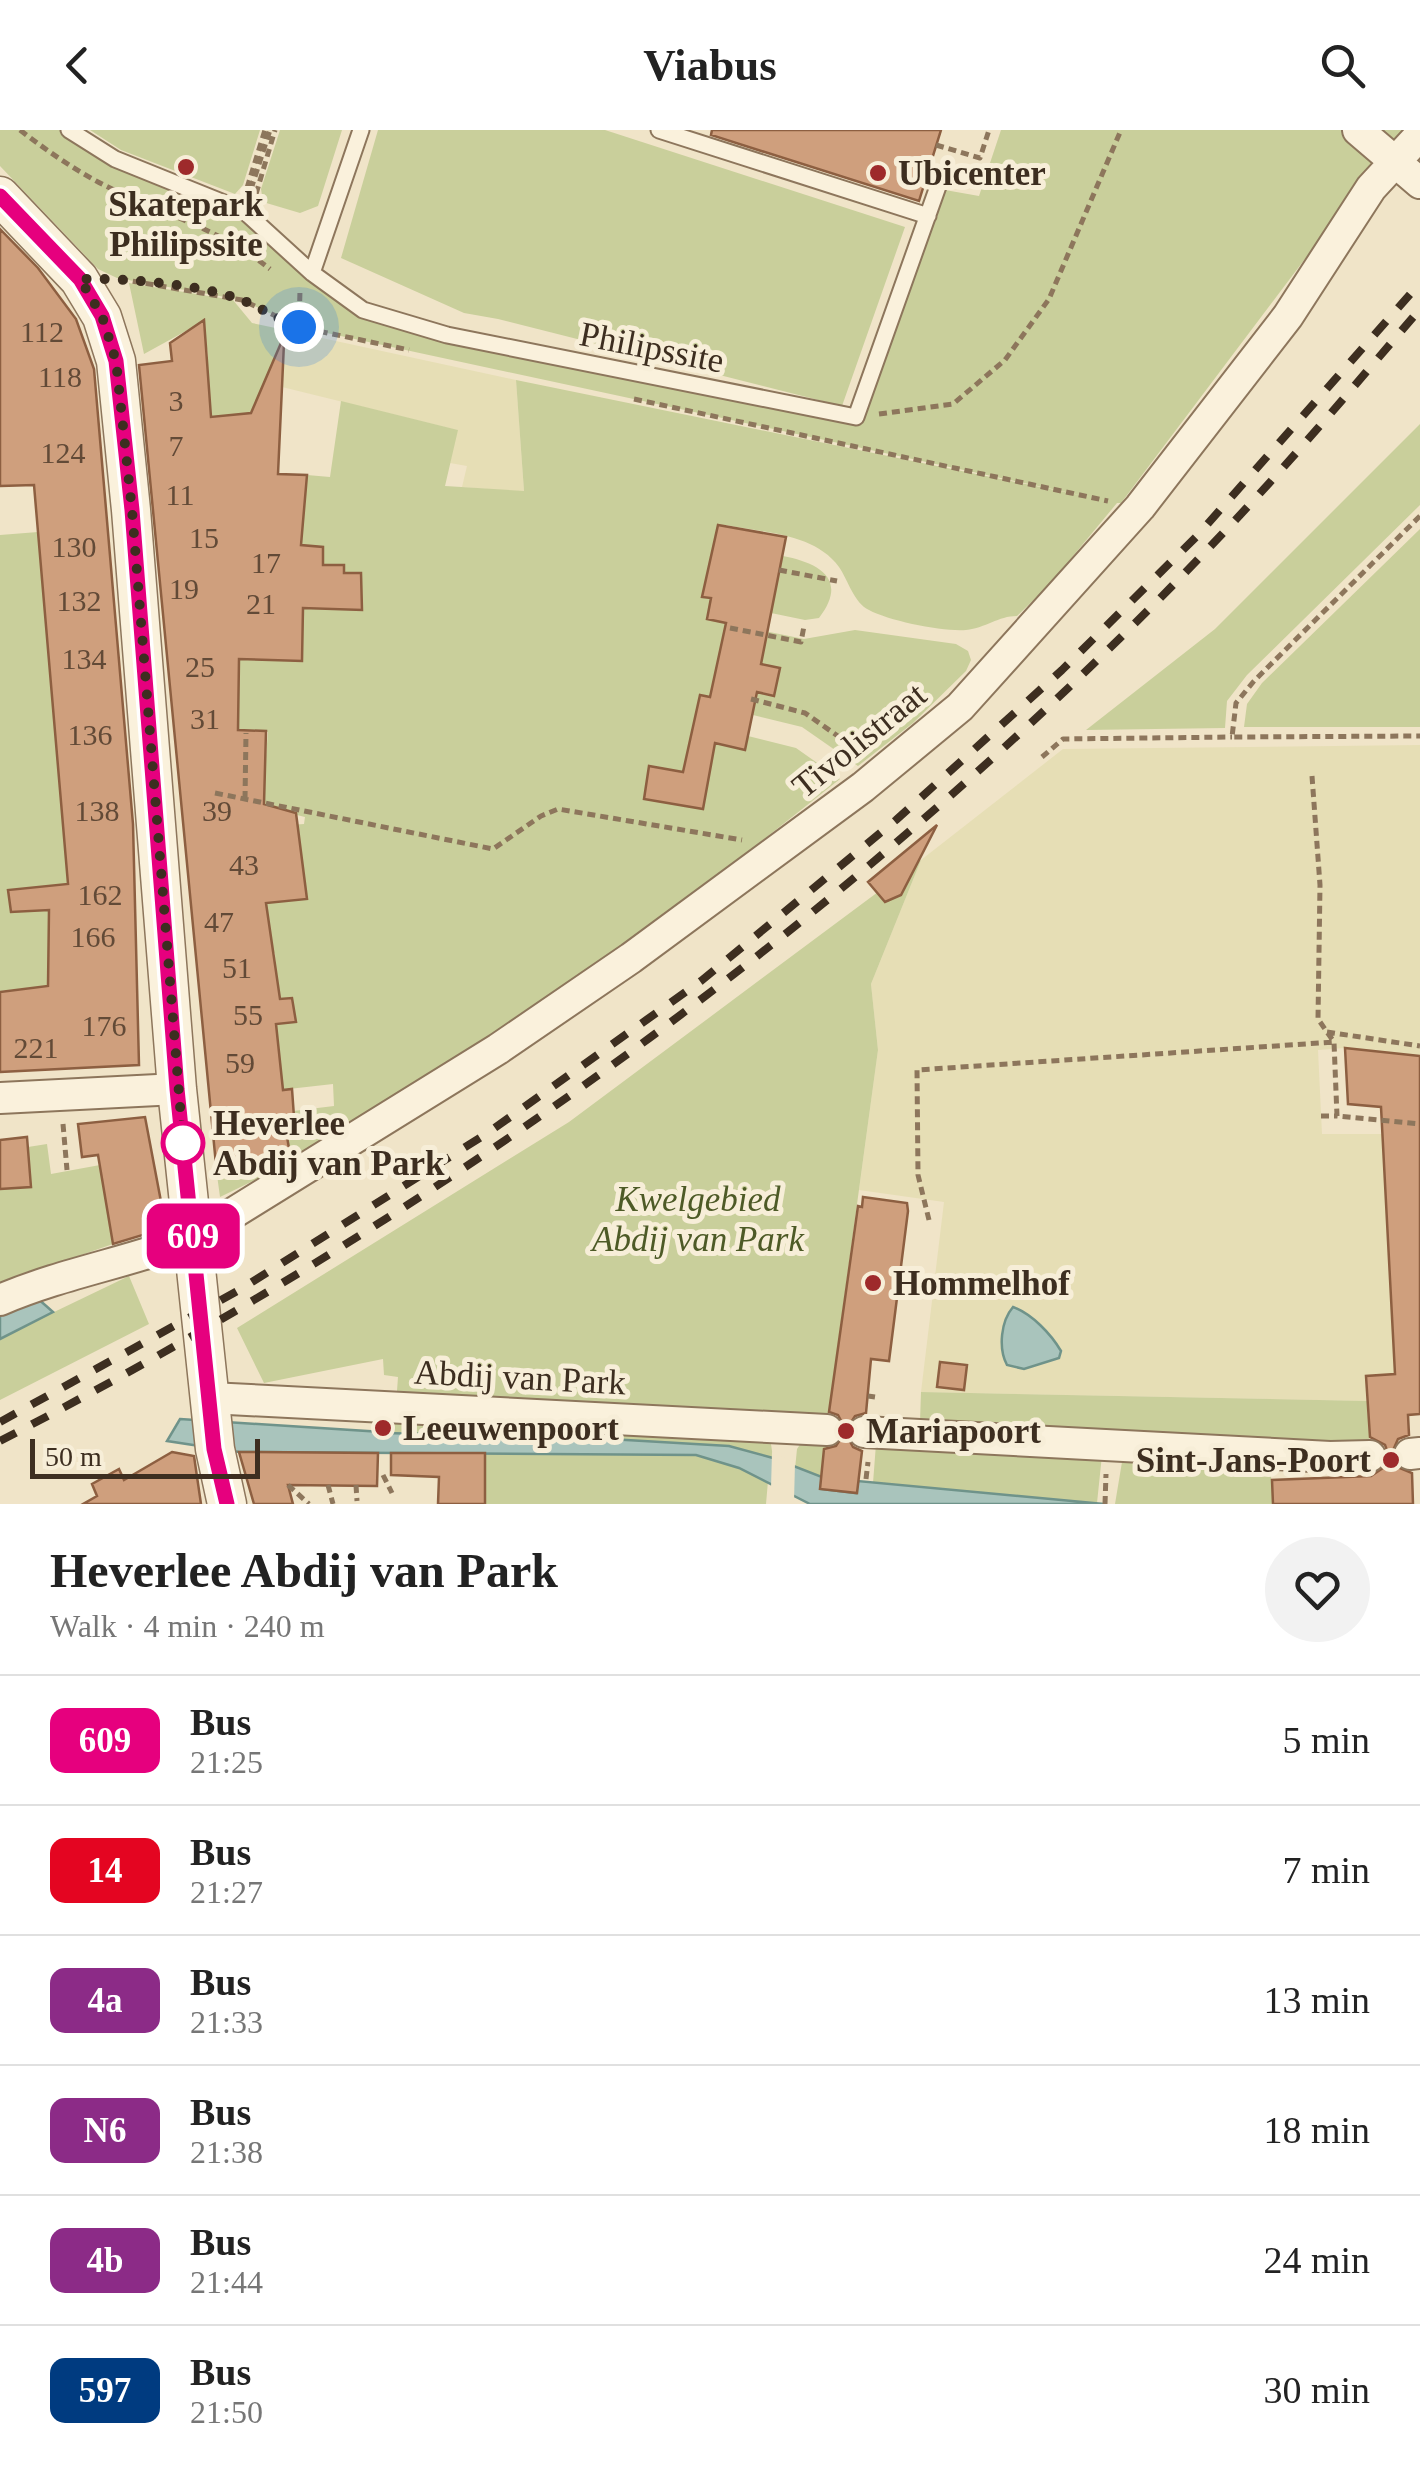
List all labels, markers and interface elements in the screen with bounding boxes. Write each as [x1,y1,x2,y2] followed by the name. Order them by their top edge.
[50,38,105,93] icon: back
[1315,38,1370,93] icon: search
[643,40,777,90] text: Viabus
[898,154,1046,193] place label: Ubicenter
[175,156,197,178] marker: Skatepark Philipssite
[867,162,889,184] marker: Ubicenter
[108,185,264,264] place label: Skatepark Philipssite
[274,302,324,352] your location
[577,314,727,381] street label: Philipssite
[20,315,64,348] house number: 112
[38,360,82,393] house number: 118
[169,384,184,417] house number: 3
[169,429,184,462] house number: 7
[41,436,86,469] house number: 124
[166,478,194,511] house number: 11
[189,521,219,554] house number: 15
[52,530,97,563] house number: 130
[251,546,281,579] house number: 17
[169,572,199,605] house number: 19
[57,584,102,617] house number: 132
[246,587,276,620] house number: 21
[62,642,107,675] house number: 134
[185,650,215,683] house number: 25
[785,675,934,806] street label: Tivolistraat
[190,702,220,735] house number: 31
[68,718,113,751] house number: 136
[75,794,120,827] house number: 138
[202,794,232,827] house number: 39
[229,848,259,881] house number: 43
[78,878,123,911] house number: 162
[204,905,234,938] house number: 47
[71,920,116,953] house number: 166
[222,951,252,984] house number: 51
[233,998,263,1031] house number: 55
[82,1009,127,1042] house number: 176
[14,1031,59,1064] house number: 221
[225,1046,255,1079] house number: 59
[213,1104,445,1183] place label: Heverlee Abdij van Park
[162,1122,204,1164] marker: Heverlee Abdij van Park
[590,1180,805,1259] park label: Kwelgebied Abdij van Park
[136,1204,250,1268] line badge: 609
[167,1217,219,1256] text: 609
[893,1264,1070,1303] place label: Hommelhof
[862,1272,884,1294] marker: Hommelhof
[413,1352,627,1403] street label: Abdij van Park
[403,1409,619,1448] place label: Leeuwenpoort
[866,1412,1041,1451] place label: Mariapoort
[372,1417,394,1439] marker: Leeuwenpoort
[835,1420,857,1442] marker: Mariapoort
[30,1434,260,1478] scale bar
[45,1441,102,1472] text: 50 m
[1136,1441,1371,1480] place label: Sint-Jans-Poort
[1380,1449,1402,1471] marker: Sint-Jans-Poort
[1265,1537,1370,1642] button: heart
[50,1544,558,1597] text: Heverlee Abdij van Park
[50,1608,325,1644] text: Walk · 4 min · 240 m
[190,1701,251,1743] text: Bus
[1282,1719,1370,1761] text: 5 min
[79,1721,131,1760] text: 609
[190,1744,263,1780] text: 21:25
[190,1831,251,1873] text: Bus
[1282,1849,1370,1891] text: 7 min
[88,1851,123,1890] text: 14
[190,1874,263,1910] text: 21:27
[190,1961,251,2003] text: Bus
[1263,1979,1370,2021] text: 13 min
[88,1981,123,2020] text: 4a
[190,2004,263,2040] text: 21:33
[190,2091,251,2133] text: Bus
[1263,2109,1370,2151] text: 18 min
[84,2111,126,2150] text: N6
[190,2134,263,2170] text: 21:38
[190,2221,251,2263] text: Bus
[1263,2239,1370,2281] text: 24 min
[87,2241,123,2280] text: 4b
[190,2264,263,2300] text: 21:44
[190,2351,251,2393] text: Bus
[1263,2369,1370,2411] text: 30 min
[79,2371,131,2410] text: 597
[190,2394,263,2430] text: 21:50

